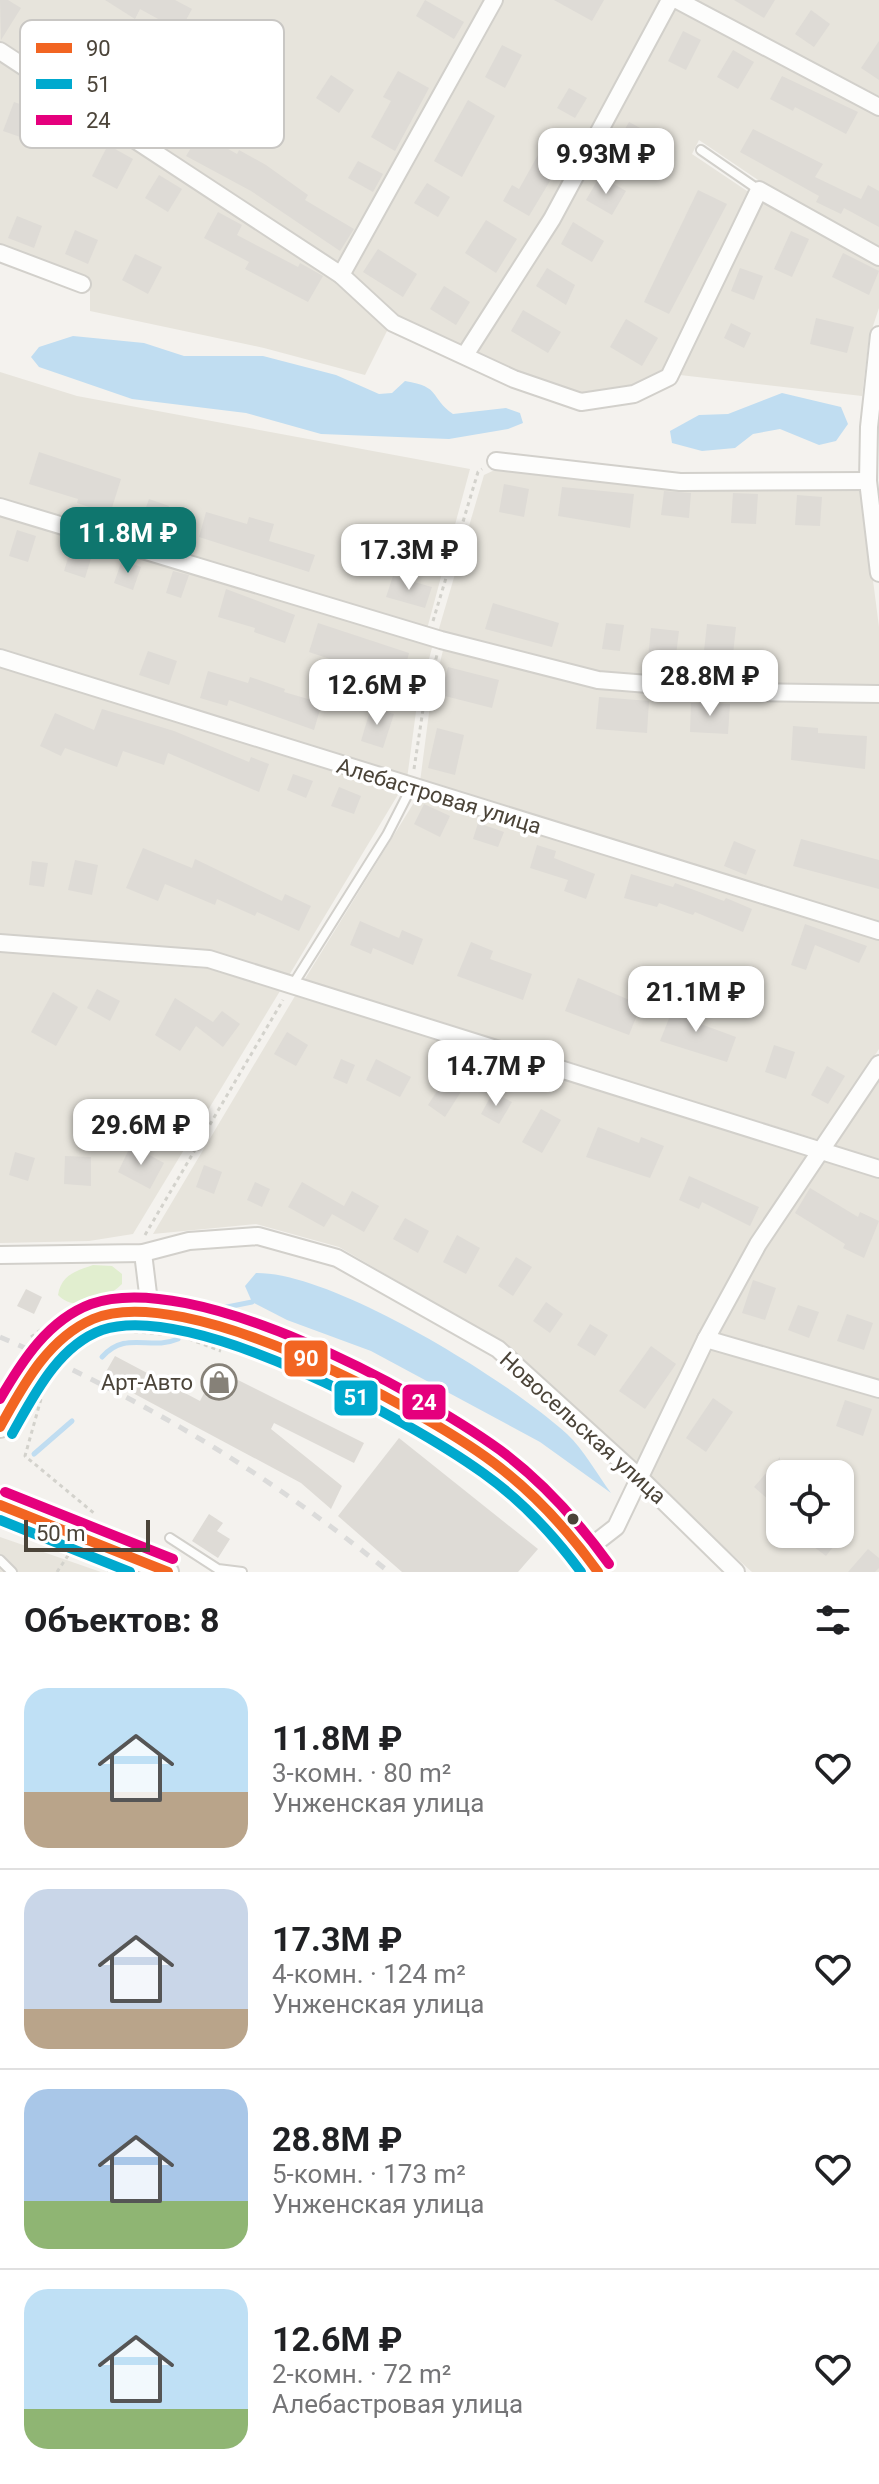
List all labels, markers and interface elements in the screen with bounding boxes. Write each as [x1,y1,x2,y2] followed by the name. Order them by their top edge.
[20,20,284,148] legend
[86,36,111,61] text: 90
[86,72,111,97] text: 51
[86,108,111,133] text: 24
[532,128,680,196] pin: 9.93M ₽
[556,139,656,169] text: 9.93M ₽
[54,507,202,575] pin: 11.8M ₽
[78,518,178,548] text: 11.8M ₽
[335,524,483,592] pin: 17.3M ₽
[359,535,459,565] text: 17.3M ₽
[636,650,784,718] pin: 28.8M ₽
[303,659,451,727] pin: 12.6M ₽
[660,661,760,691] text: 28.8M ₽
[327,670,427,700] text: 12.6M ₽
[334,753,544,839] street label: Алебастровая улица
[622,966,770,1034] pin: 21.1M ₽
[646,977,746,1007] text: 21.1M ₽
[422,1040,570,1108] pin: 14.7M ₽
[446,1051,546,1081] text: 14.7M ₽
[67,1099,215,1167] pin: 29.6M ₽
[91,1110,191,1140] text: 29.6M ₽
[283,1339,329,1378] line badge: 90
[293,1346,319,1371] text: 90
[495,1347,671,1509] street label: Новосельская улица
[200,1363,238,1401] shop icon: Арт-Авто
[101,1370,193,1395] place label: Арт-Авто
[333,1379,379,1417] line badge: 51
[401,1383,447,1421] line badge: 24
[343,1385,369,1410] text: 51
[411,1390,437,1415] text: 24
[766,1460,854,1548] map controls
[766,1460,854,1548] button: locate
[565,1511,581,1527] unlabelled marker
[24,1516,150,1552] scale bar
[36,1521,85,1546] text: 50 m
[811,1598,855,1642] icon: filters
[24,1600,219,1640] text: Объектов: 8
[272,1718,403,1758] text: 11.8M ₽
[88,1720,184,1816] icon: home
[811,1746,855,1790] icon: heart
[272,1758,451,1788] text: 3-комн. · 80 m²
[272,1788,484,1818] text: Унженская улица
[272,1919,403,1959] text: 17.3M ₽
[88,1921,184,2017] icon: home
[811,1947,855,1991] icon: heart
[272,1959,466,1989] text: 4-комн. · 124 m²
[272,1989,484,2019] text: Унженская улица
[272,2119,403,2159] text: 28.8M ₽
[88,2121,184,2217] icon: home
[811,2147,855,2191] icon: heart
[272,2159,466,2189] text: 5-комн. · 173 m²
[272,2189,484,2219] text: Унженская улица
[272,2319,403,2359] text: 12.6M ₽
[88,2321,184,2417] icon: home
[811,2347,855,2391] icon: heart
[272,2359,451,2389] text: 2-комн. · 72 m²
[272,2389,523,2419] text: Алебастровая улица

